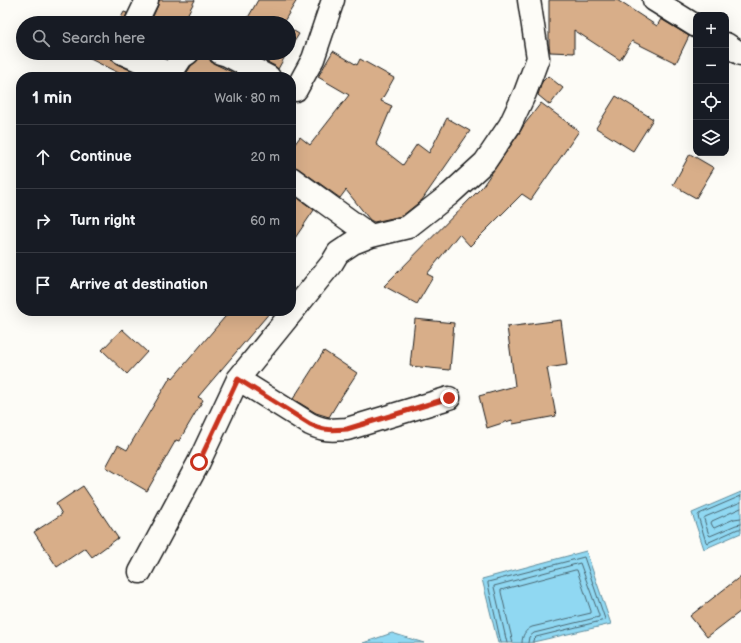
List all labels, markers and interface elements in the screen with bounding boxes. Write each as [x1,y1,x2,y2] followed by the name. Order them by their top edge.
[693,12,729,156] map controls
[693,12,729,48] button: +
[16,16,296,60] search box
[30,27,52,49] icon: search
[62,29,145,48] text: Search here
[693,48,729,84] button: −
[693,84,729,120] button: locate
[32,88,72,108] text: 1 min
[214,90,280,106] text: Walk · 80 m
[693,120,729,156] button: layers
[32,146,54,168] icon: ahead
[70,147,132,166] text: Continue
[250,149,280,165] text: 20 m
[32,210,54,232] icon: right
[70,211,135,230] text: Turn right
[250,213,280,229] text: 60 m
[32,274,54,296] icon: arrive
[70,275,208,294] text: Arrive at destination
[440,389,458,407] route end
[190,453,208,471] route start

